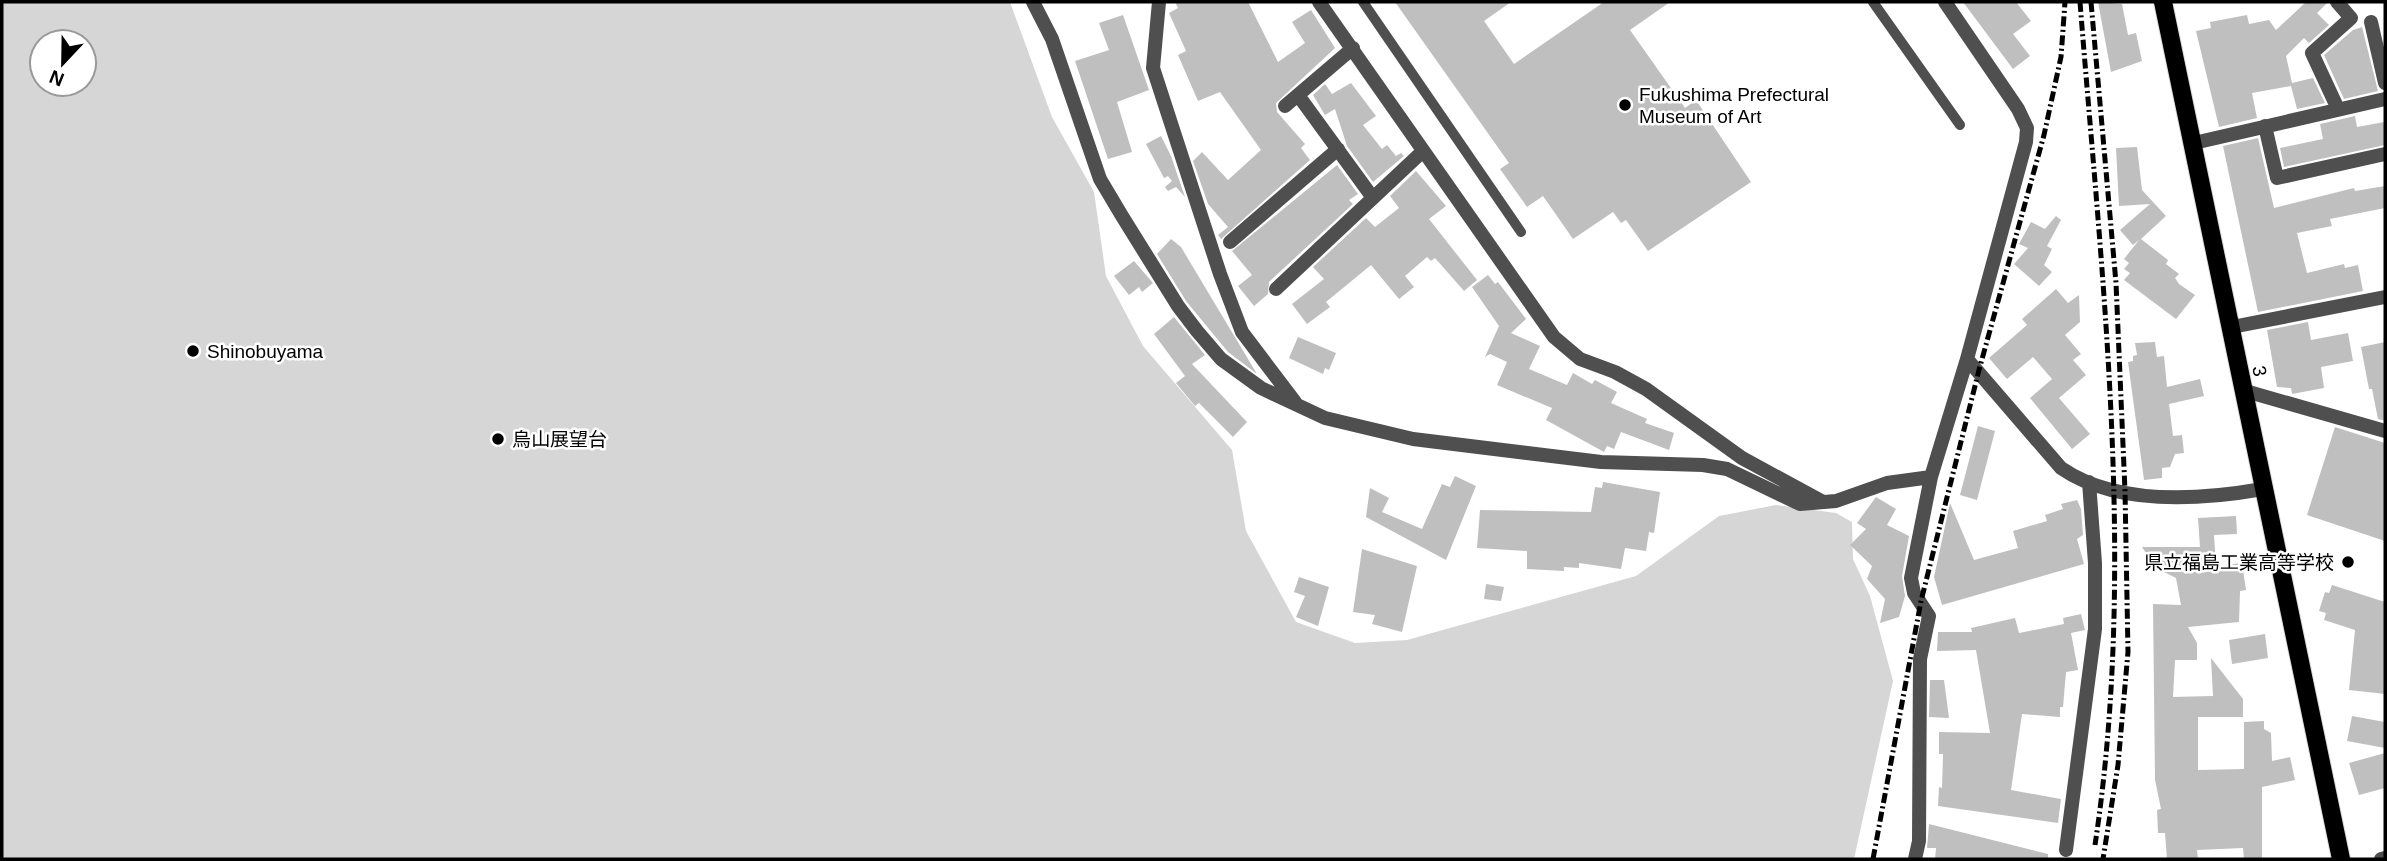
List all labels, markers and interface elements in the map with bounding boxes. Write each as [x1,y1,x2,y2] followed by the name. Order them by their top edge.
[28,28,98,98] north arrow
[47,66,67,91] text: N
[1639,84,1829,127] place label: Fukushima Prefectural Museum of Art
[1617,97,1633,113] marker: Fukushima Prefectural Museum of Art
[207,341,324,362] place label: Shinobuyama
[185,343,201,359] marker: Shinobuyama
[2248,364,2271,378] street label: 3
[512,429,607,450] place label: 烏山展望台
[490,431,506,447] marker: 烏山展望台
[2144,552,2334,573] place label: 県立福島工業高等学校
[2340,554,2356,570] marker: 県立福島工業高等学校

